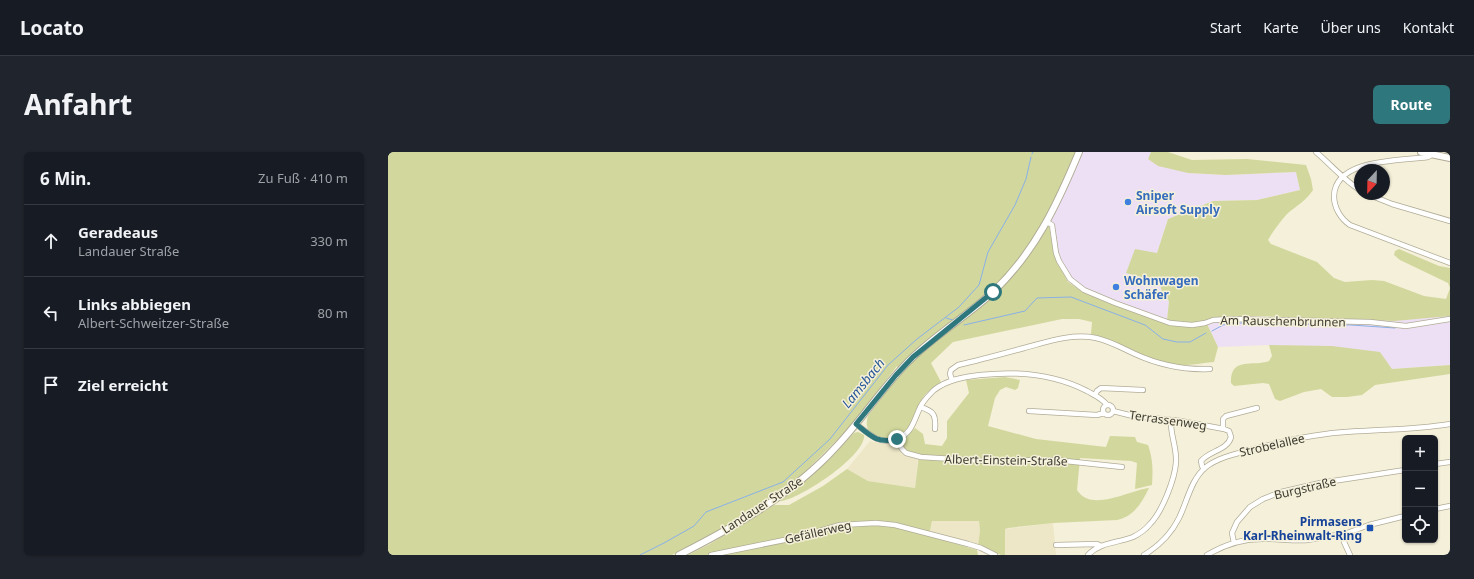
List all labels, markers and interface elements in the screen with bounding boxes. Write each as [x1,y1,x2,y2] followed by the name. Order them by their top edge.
[20,15,84,41] text: Locato
[1210,18,1241,37] text: Start
[1263,18,1299,37] text: Karte
[1321,18,1381,37] text: Über uns
[1403,18,1454,37] text: Kontakt
[24,85,132,123] text: Anfahrt
[1373,85,1450,124] button: Route
[1354,164,1390,200] north arrow
[40,167,91,190] text: 6 Min.
[258,169,348,187] text: Zu Fuß · 410 m
[1136,187,1220,218] place label: Sniper Airsoft Supply
[1123,197,1133,207] marker: Sniper Airsoft Supply
[78,222,158,242] text: Geradeaus
[40,230,62,252] icon: ahead
[310,232,348,250] text: 330 m
[78,242,179,260] text: Landauer Straße
[1124,272,1198,303] place label: Wohnwagen Schäfer
[1111,282,1121,292] marker: Wohnwagen Schäfer
[984,283,1002,301] route start
[78,294,191,314] text: Links abbiegen
[40,302,62,324] icon: left
[318,304,348,322] text: 80 m
[1220,311,1346,331] street label: Am Rauschenbrunnen
[78,314,229,332] text: Albert-Schweitzer-Straße
[837,354,889,412] water label: Lamsbach
[40,374,62,396] icon: arrive
[78,375,168,395] text: Ziel erreicht
[1128,406,1208,434] street label: Terrassenweg
[1238,429,1307,461] street label: Strobelallee
[888,430,906,448] route end
[1402,435,1438,543] map controls
[1402,435,1438,471] button: +
[944,450,1068,470] street label: Albert-Einstein-Straße
[1402,471,1438,507] button: −
[718,472,806,538] street label: Landauer Straße
[1272,473,1338,503] street label: Burgstraße
[1402,507,1438,543] button: locate
[1243,513,1362,544] place label: Pirmasens Karl-Rheinwalt-Ring
[783,516,853,548] street label: Gefällerweg
[1365,523,1375,533] marker: Pirmasens Karl-Rheinwalt-Ring

